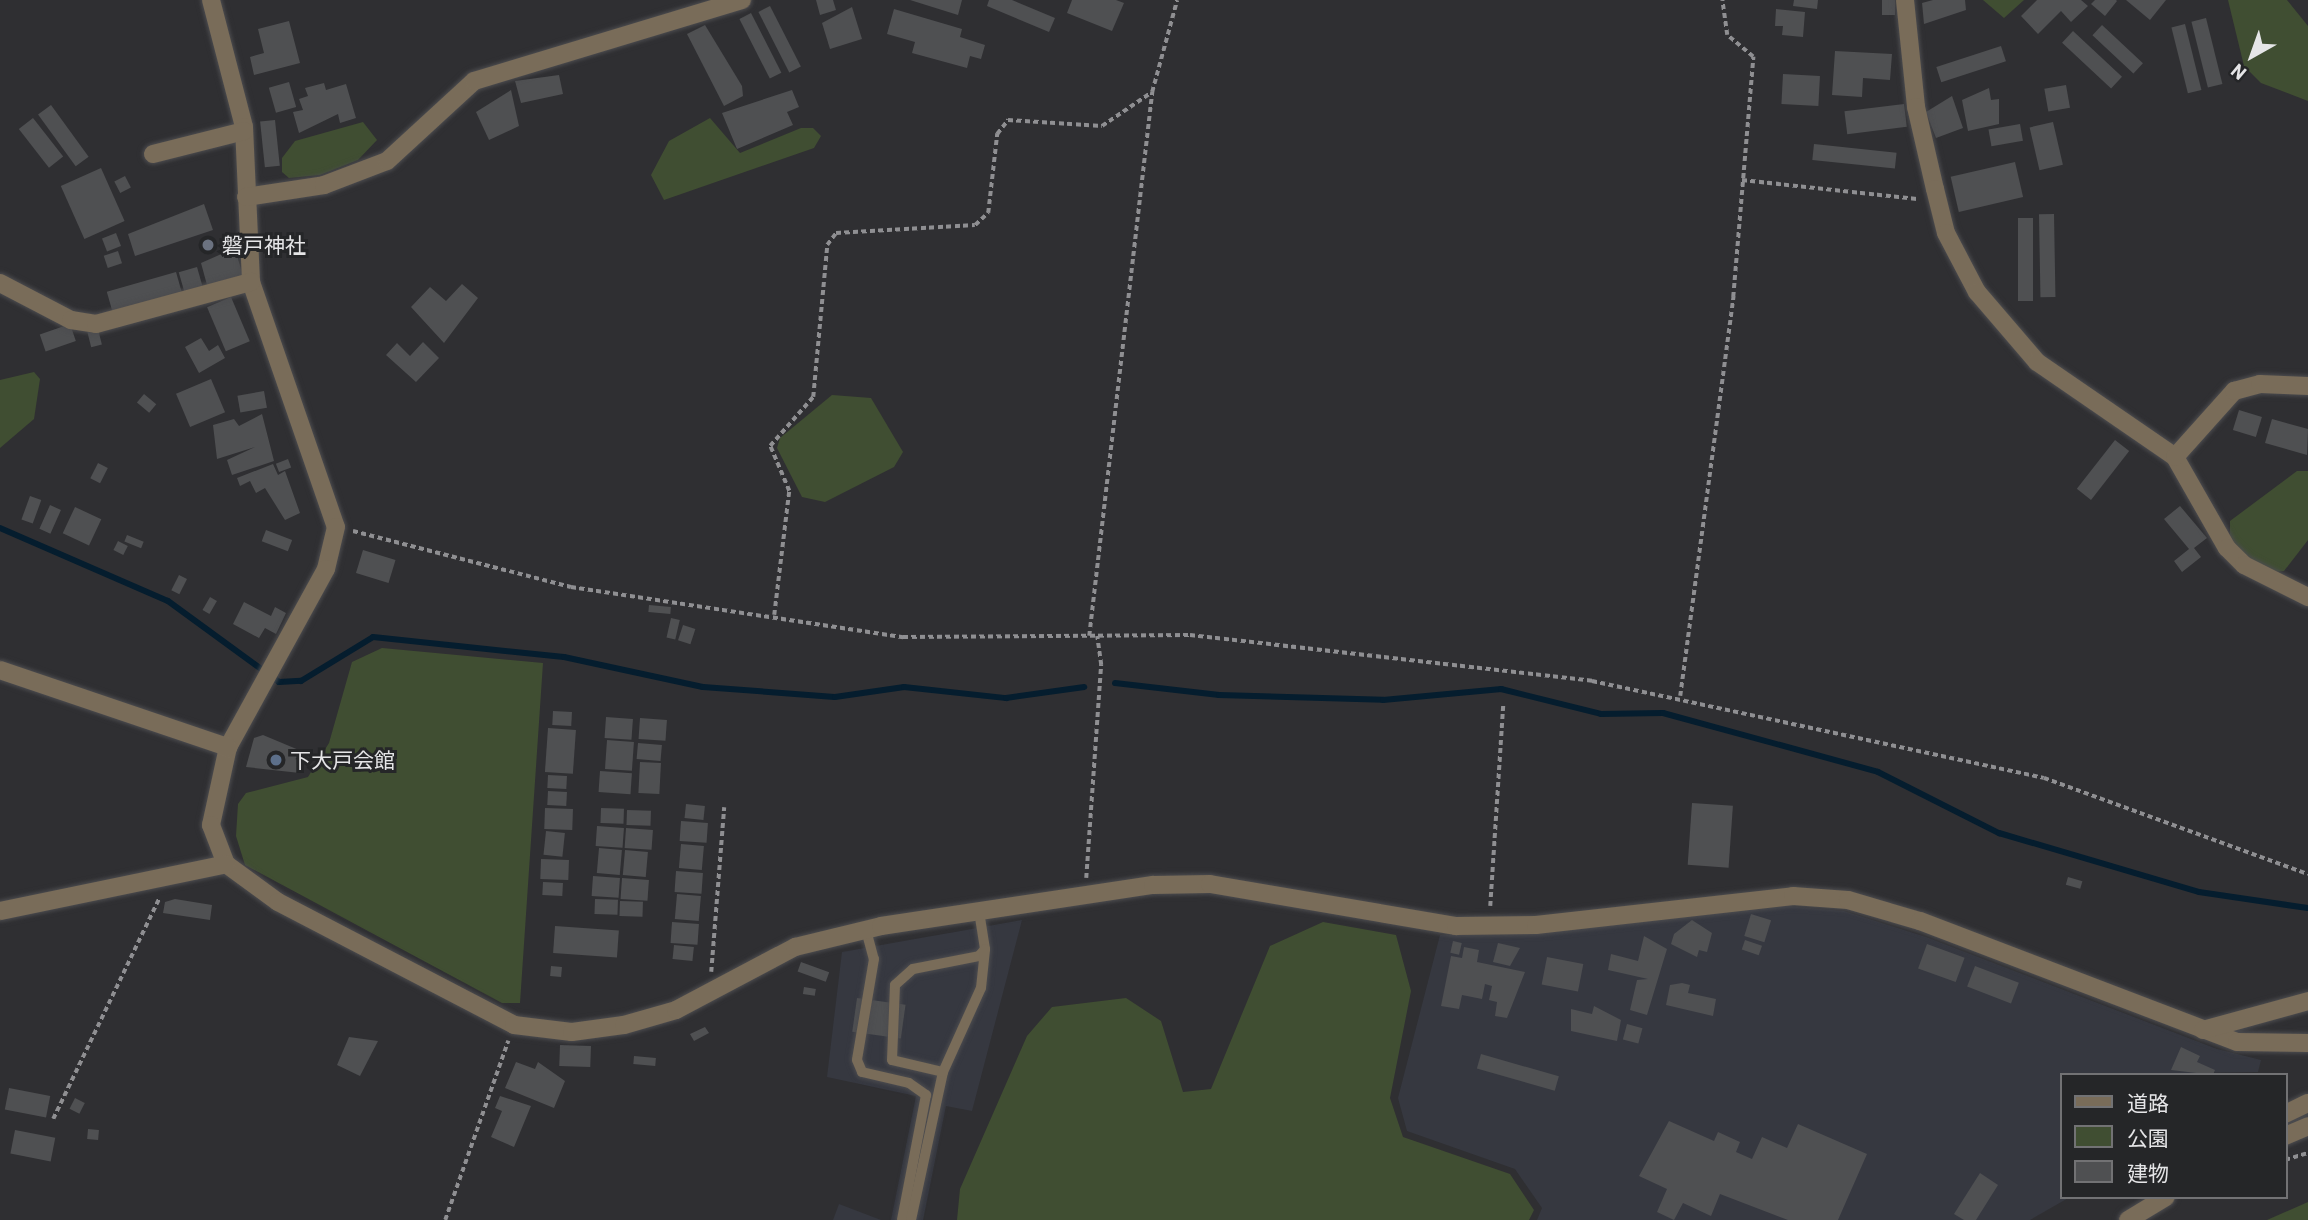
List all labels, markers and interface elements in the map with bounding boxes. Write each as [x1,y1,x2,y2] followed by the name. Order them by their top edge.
[2217,21,2287,91] north arrow
[2226,60,2250,85] text: N
[222,232,306,258] place label: 磐戸神社
[200,237,216,253] marker: 磐戸神社
[290,747,395,773] place label: 下大戸会館
[268,752,284,768] marker: 下大戸会館
[2060,1073,2287,1199] legend
[2127,1090,2169,1115] text: 道路
[2127,1125,2169,1150] text: 公園
[2127,1160,2169,1185] text: 建物

